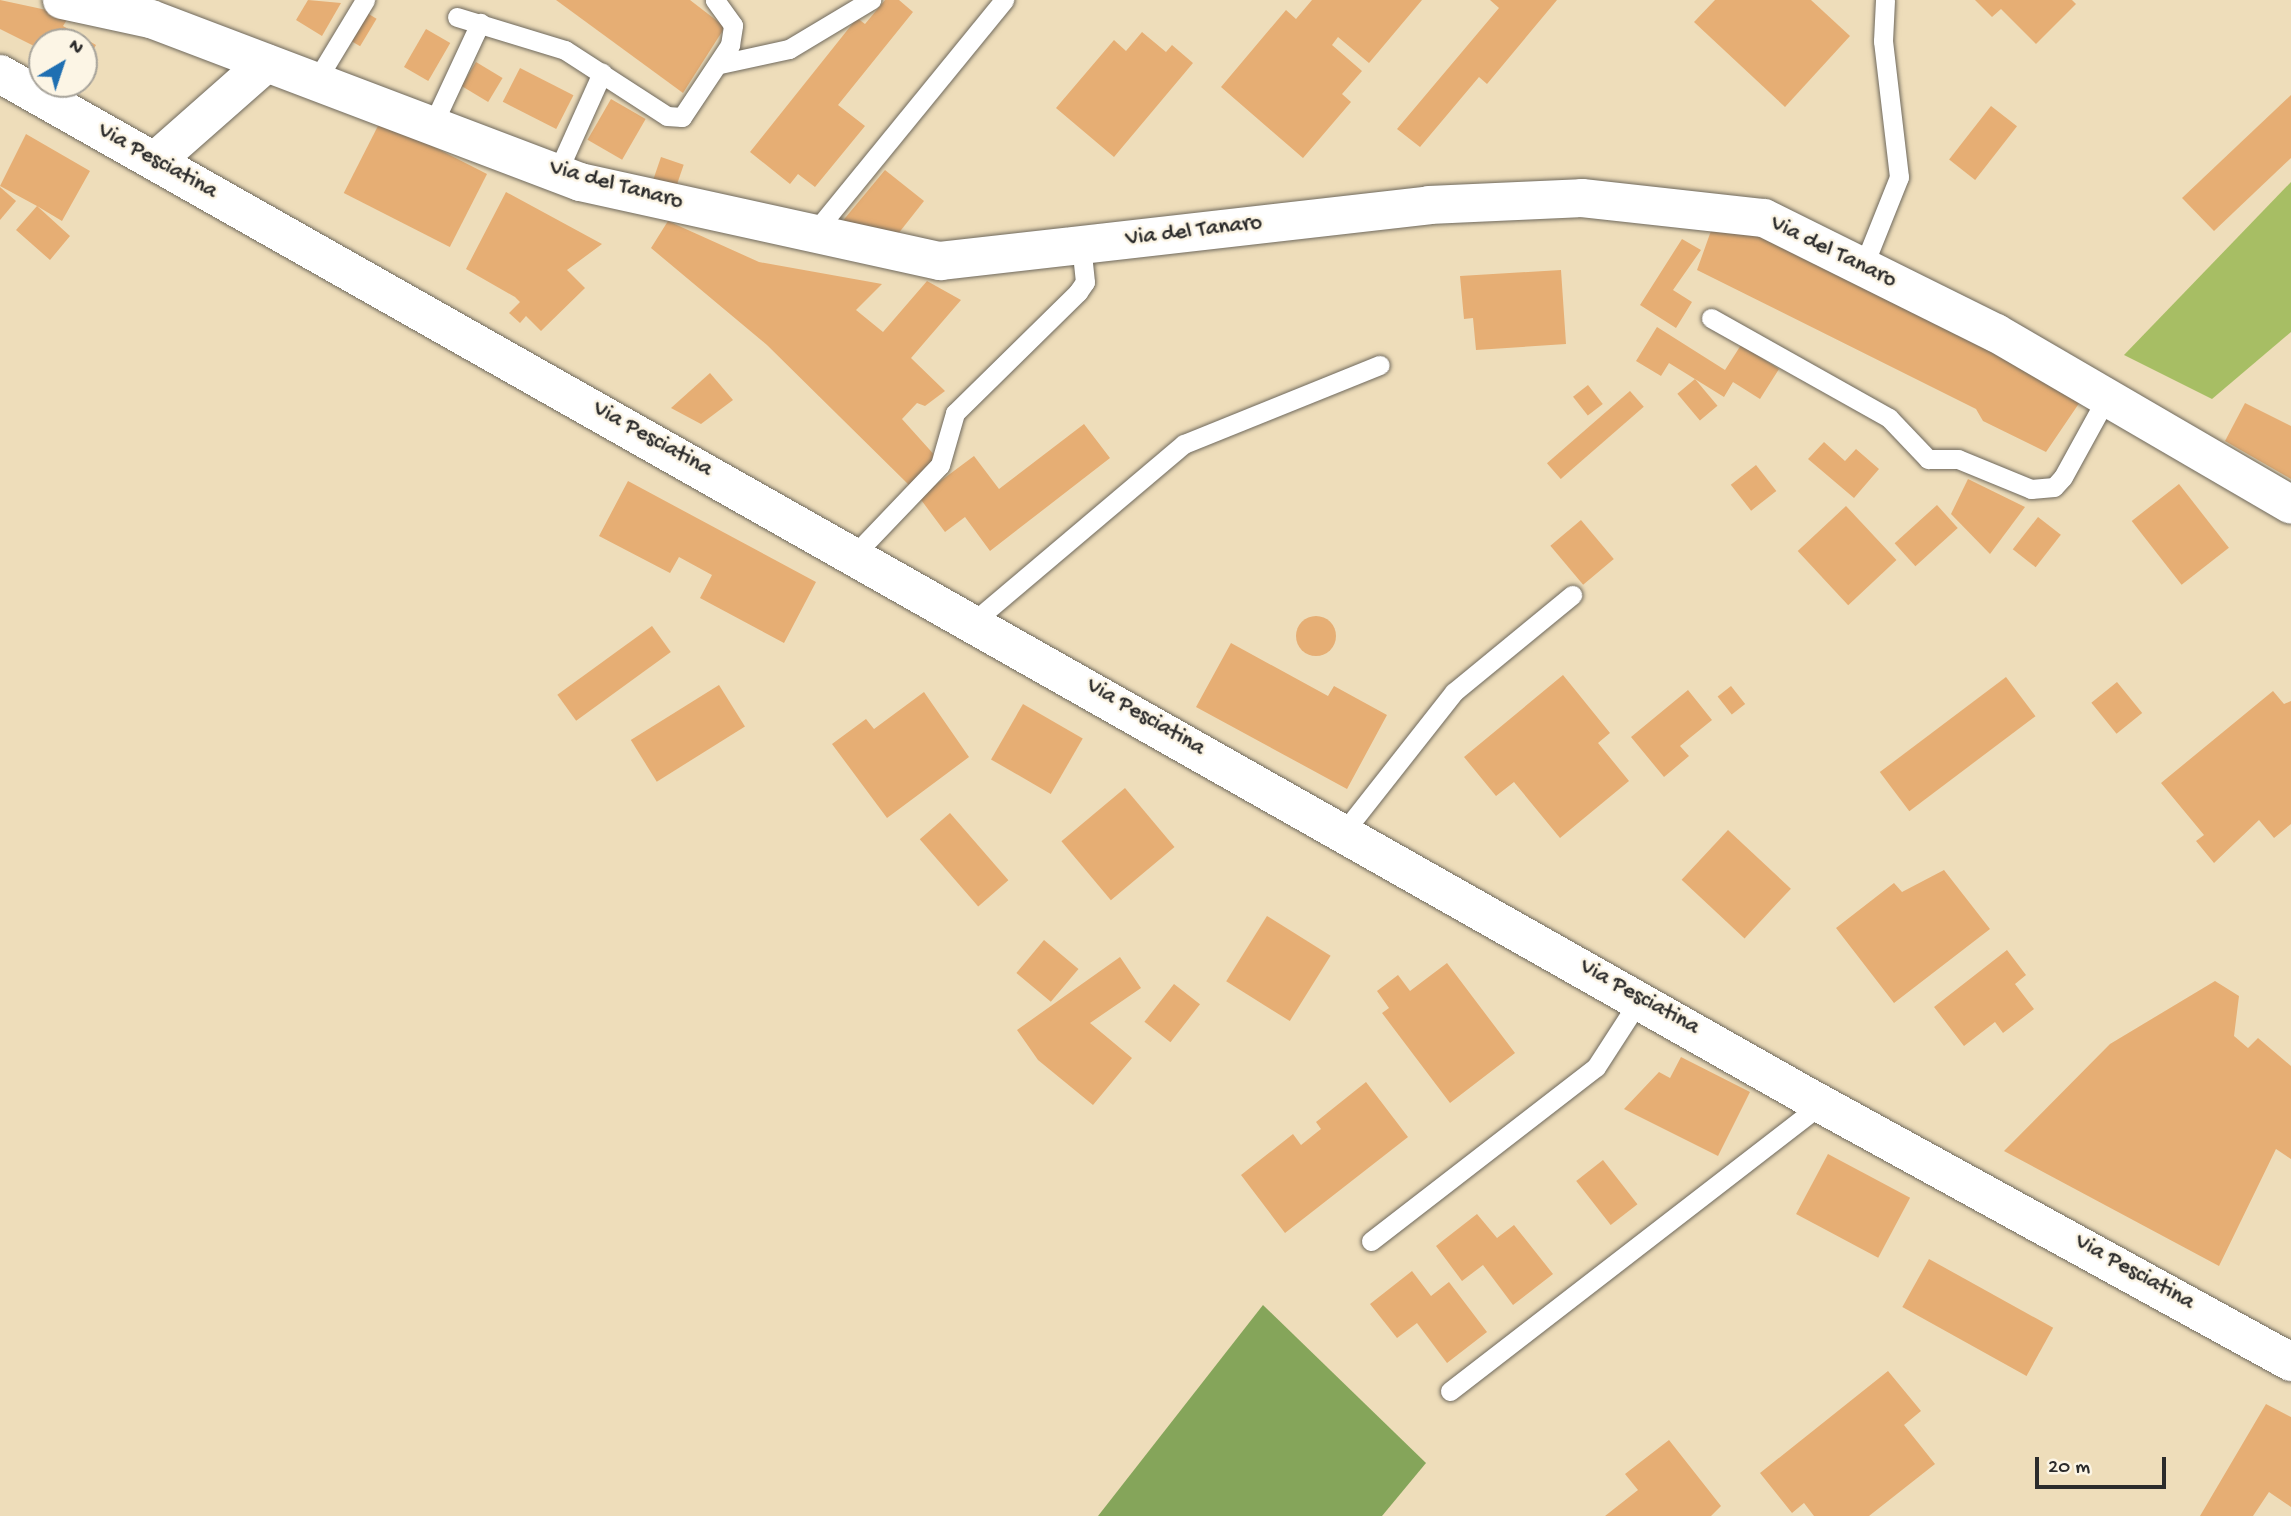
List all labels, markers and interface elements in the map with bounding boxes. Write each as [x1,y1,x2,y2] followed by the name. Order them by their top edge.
[28,28,98,98] north arrow
[63,35,87,61] text: N
[92,118,222,206] street label: Via Pesciatina
[546,155,686,217] street label: Via del Tanaro
[1124,210,1264,254] street label: Via del Tanaro
[1765,211,1901,295] street label: Via del Tanaro
[587,396,717,484] street label: Via Pesciatina
[1081,673,1209,763] street label: Via Pesciatina
[1574,954,1704,1042] street label: Via Pesciatina
[2069,1229,2199,1317] street label: Via Pesciatina
[2039,1442,2170,1486] scale bar
[2048,1456,2090,1481] text: 20 m

